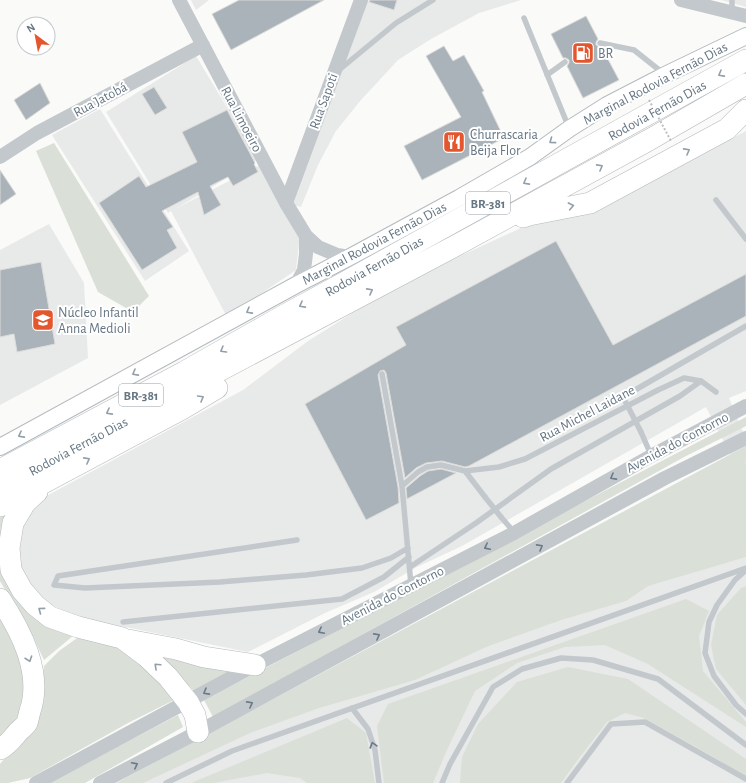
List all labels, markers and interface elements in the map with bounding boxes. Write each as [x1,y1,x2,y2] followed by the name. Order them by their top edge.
[16,16,56,56] north arrow
[25,21,37,35] text: N
[580,38,730,128] street label: Marginal Rodovia Fernão Dias
[570,40,596,66] fuel station icon: BR
[598,47,614,61] place label: BR
[718,70,725,77] one-way arrow
[307,72,340,131] street label: Rua Sapoti
[605,76,709,144] street label: Rodovia Fernão Dias
[71,80,130,120] street label: Rua Jatobá
[218,84,264,155] street label: Rua Limoeiro
[470,128,539,158] place label: Churrascaria Beija Flor
[441,129,467,155] restaurant icon: Churrascaria Beija Flor
[549,136,556,144] one-way arrow
[683,148,690,155] one-way arrow
[596,164,603,172] one-way arrow
[523,177,531,184] one-way arrow
[466,192,510,214] road number: BR-381
[299,198,449,288] street label: Marginal Rodovia Fernão Dias
[568,203,574,211] one-way arrow
[322,232,426,300] street label: Rodovia Fernão Dias
[366,289,373,296] one-way arrow
[299,301,307,308] one-way arrow
[58,306,139,336] place label: Núcleo Infantil Anna Medioli
[246,306,253,313] one-way arrow
[30,307,56,333] school or university icon: Núcleo Infantil Anna Medioli
[220,345,227,352] one-way arrow
[132,368,139,376] one-way arrow
[538,383,637,445] street label: Rua Michel Laidane
[119,384,163,406] road number: BR-381
[197,395,204,402] one-way arrow
[106,407,113,415] one-way arrow
[624,410,731,476] street label: Avenida do Contorno
[27,415,130,479] street label: Rodovia Fernão Dias
[18,431,25,438] one-way arrow
[83,457,90,464] one-way arrow
[610,473,617,480] one-way arrow
[484,542,491,549] one-way arrow
[536,544,543,551] one-way arrow
[339,564,446,628] street label: Avenida do Contorno
[39,608,46,615] one-way arrow
[318,626,325,634] one-way arrow
[372,633,380,640] one-way arrow
[25,655,33,662] one-way arrow
[154,663,161,670] one-way arrow
[203,687,210,694] one-way arrow
[246,702,253,709] one-way arrow
[369,741,378,748] one-way arrow
[131,762,138,770] one-way arrow

